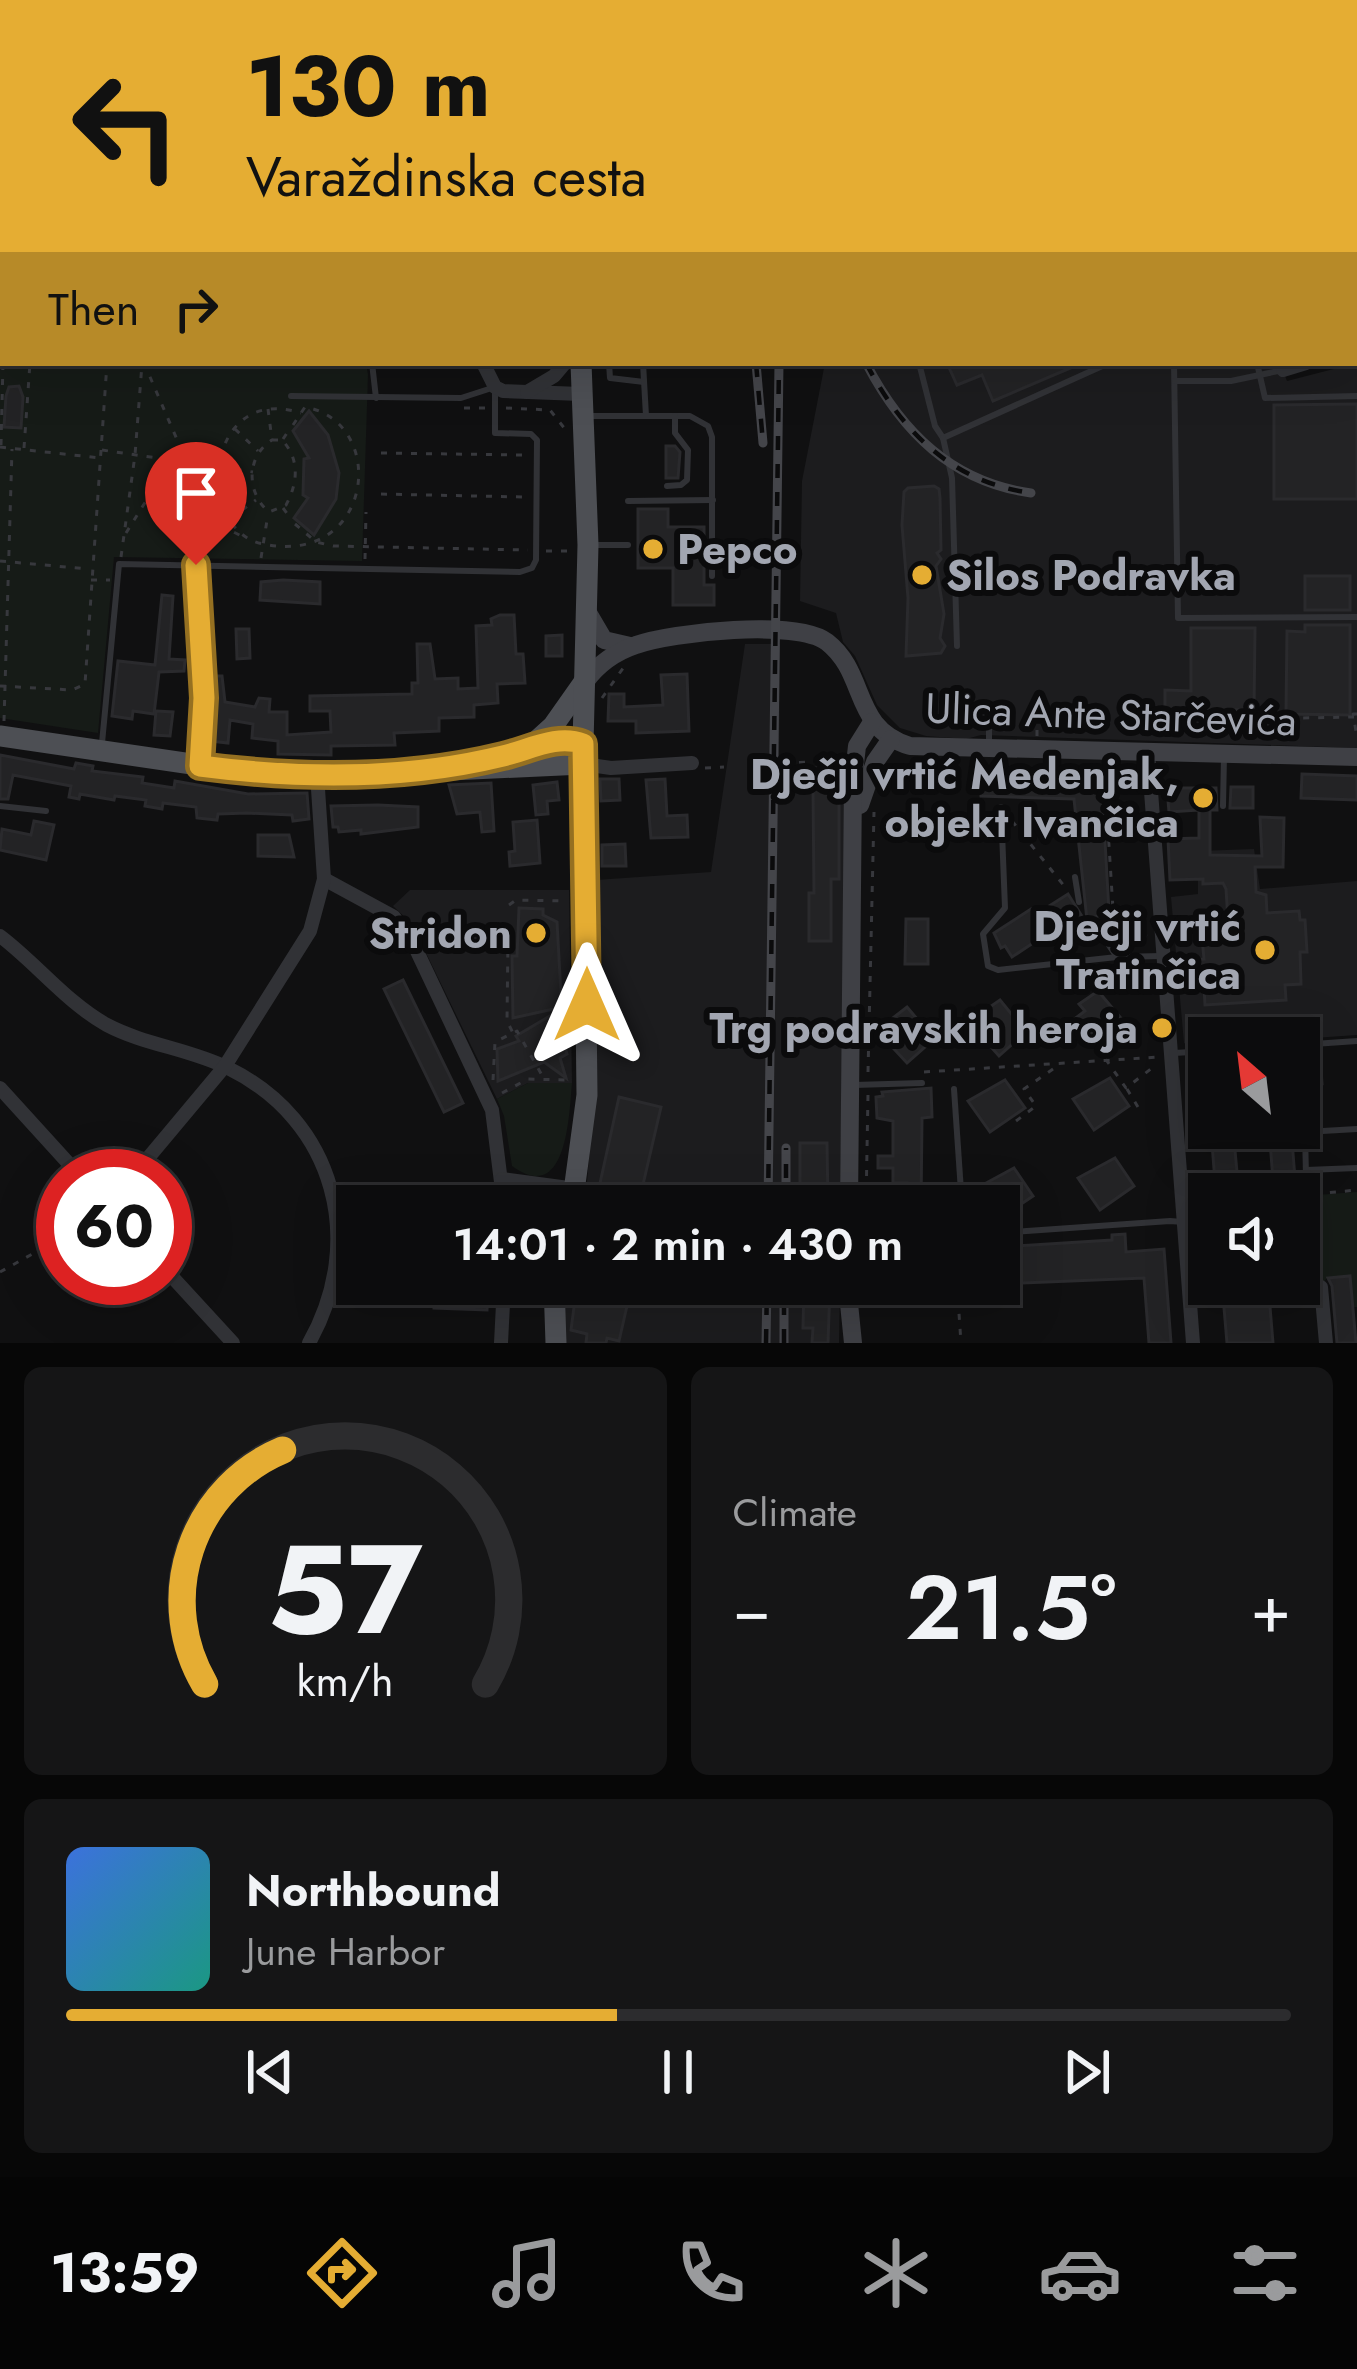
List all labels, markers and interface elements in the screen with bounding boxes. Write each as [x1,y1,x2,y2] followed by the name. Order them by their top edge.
[246,26,491,148] text: 130 m
[48,48,204,204] icon: left
[246,138,647,216] text: Varaždinska cesta
[163,276,229,342] icon: right
[48,277,139,342] text: Then
[145,442,247,565] pin
[163,460,229,526] icon: arrive
[677,519,797,580] place label: Pepco
[640,536,666,562] marker: Pepco
[946,545,1236,606] place label: Silos Podravka
[909,562,935,588] marker: Silos Podravka
[924,678,1298,751] street label: Ulica Ante Starčevića
[750,744,1179,853] place label: Dječji vrtić Medenjak, objekt Ivančica
[1190,785,1216,811] marker: Dječji vrtić Medenjak, objekt Ivančica
[1033,896,1241,1005] place label: Dječji vrtić Tratinčica
[369,903,512,964] place label: Stridon
[523,920,549,946] marker: Stridon
[1252,937,1278,963] marker: Dječji vrtić Tratinčica
[524,942,650,1068] position arrow
[710,998,1138,1059] place label: Trg podravskih heroja
[1149,1015,1175,1041] marker: Trg podravskih heroja
[1188,1017,1320,1149] north arrow
[1188,1017,1320,1305] map controls
[36,1149,192,1305] speed limit sign: 60
[1188,1173,1320,1305] button: sound
[453,1212,903,1277] text: 14:01 · 2 min · 430 m
[733,1484,857,1541] text: Climate
[267,1499,423,1680] text: 57
[905,1543,1117,1673] text: 21.5°
[733,1561,771,1657] text: −
[1250,1561,1291,1657] text: +
[297,1650,394,1712] text: km/h
[246,1858,501,1923] text: Northbound
[246,1923,445,1980] text: June Harbor
[237,2039,303,2105] icon: previous
[645,2039,711,2105] icon: pause
[1054,2039,1120,2105] icon: next
[300,2231,384,2315] icon: directions
[485,2231,569,2315] icon: music
[669,2231,753,2315] icon: phone
[854,2231,938,2315] icon: climate
[1038,2231,1122,2315] icon: car
[1223,2231,1307,2315] icon: filters
[50,2234,200,2312] text: 13:59

